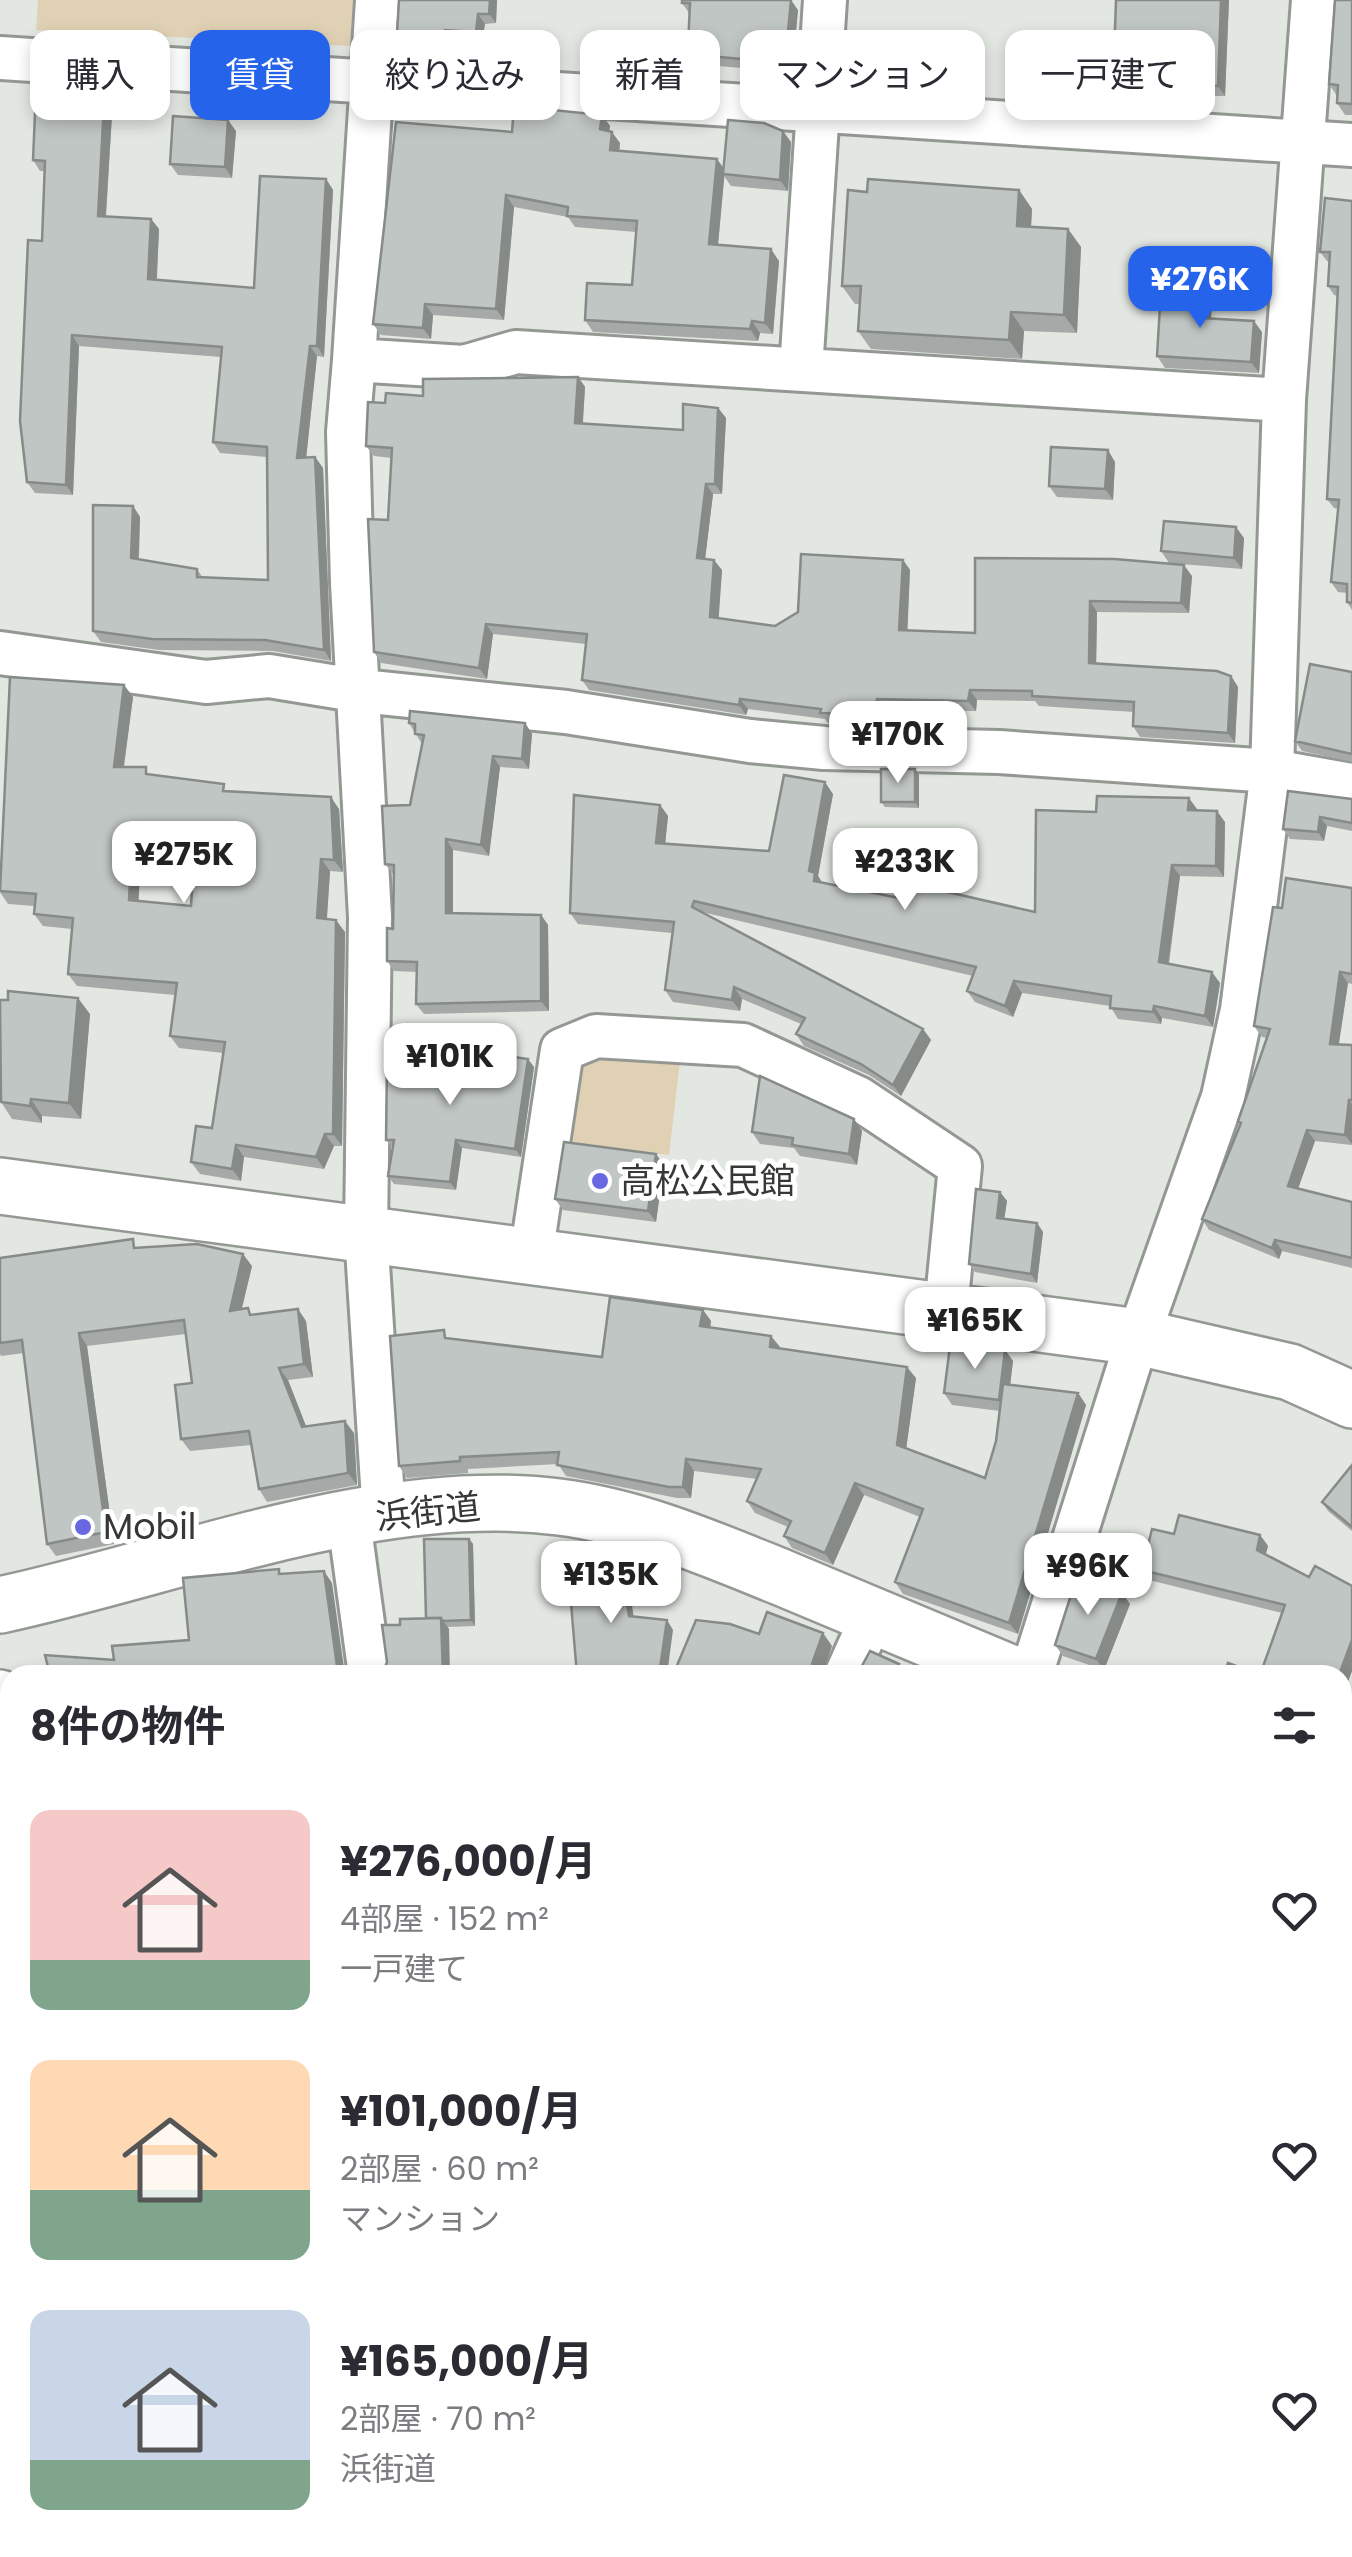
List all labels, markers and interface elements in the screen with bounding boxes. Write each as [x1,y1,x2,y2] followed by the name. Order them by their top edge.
[30,30,170,120] chip: 購入
[190,30,330,120] chip: 賃貸
[350,30,560,120] chip: 絞り込み
[580,30,720,120] chip: 新着
[740,30,985,120] chip: マンション
[1005,30,1215,120] chip: 一戸建て
[1130,246,1270,331] pin: ¥276K
[1150,256,1250,301] text: ¥276K
[828,701,968,786] pin: ¥170K
[851,711,945,756] text: ¥170K
[114,821,254,906] pin: ¥275K
[835,828,975,913] pin: ¥233K
[134,831,234,876] text: ¥275K
[855,838,955,883] text: ¥233K
[380,1023,520,1108] pin: ¥101K
[406,1033,494,1078] text: ¥101K
[620,1156,795,1205] place label: 高松公民館
[589,1170,611,1192] marker: 高松公民館
[905,1287,1045,1372] pin: ¥165K
[927,1297,1024,1342] text: ¥165K
[373,1482,483,1541] street label: 浜街道
[103,1502,196,1551] place label: Mobil
[72,1516,94,1538] marker: Mobil
[1029,1533,1147,1618] pin: ¥96K
[541,1541,681,1626] pin: ¥135K
[1046,1543,1130,1588] text: ¥96K
[563,1551,659,1596] text: ¥135K
[30,1697,225,1756] text: 8件の物件
[1267,1698,1322,1753] icon: filters
[340,1832,597,1891] text: ¥276,000/月
[110,1850,230,1970] icon: home
[1267,1883,1322,1938] icon: heart
[340,1896,549,1941] text: 4部屋 · 152 m²
[340,1946,468,1991] text: 一戸建て
[340,2082,582,2141] text: ¥101,000/月
[110,2100,230,2220] icon: home
[1267,2133,1322,2188] icon: heart
[340,2146,539,2191] text: 2部屋 · 60 m²
[340,2196,500,2241] text: マンション
[340,2332,593,2391] text: ¥165,000/月
[110,2350,230,2470] icon: home
[1267,2383,1322,2438] icon: heart
[340,2396,536,2441] text: 2部屋 · 70 m²
[340,2446,436,2491] text: 浜街道

